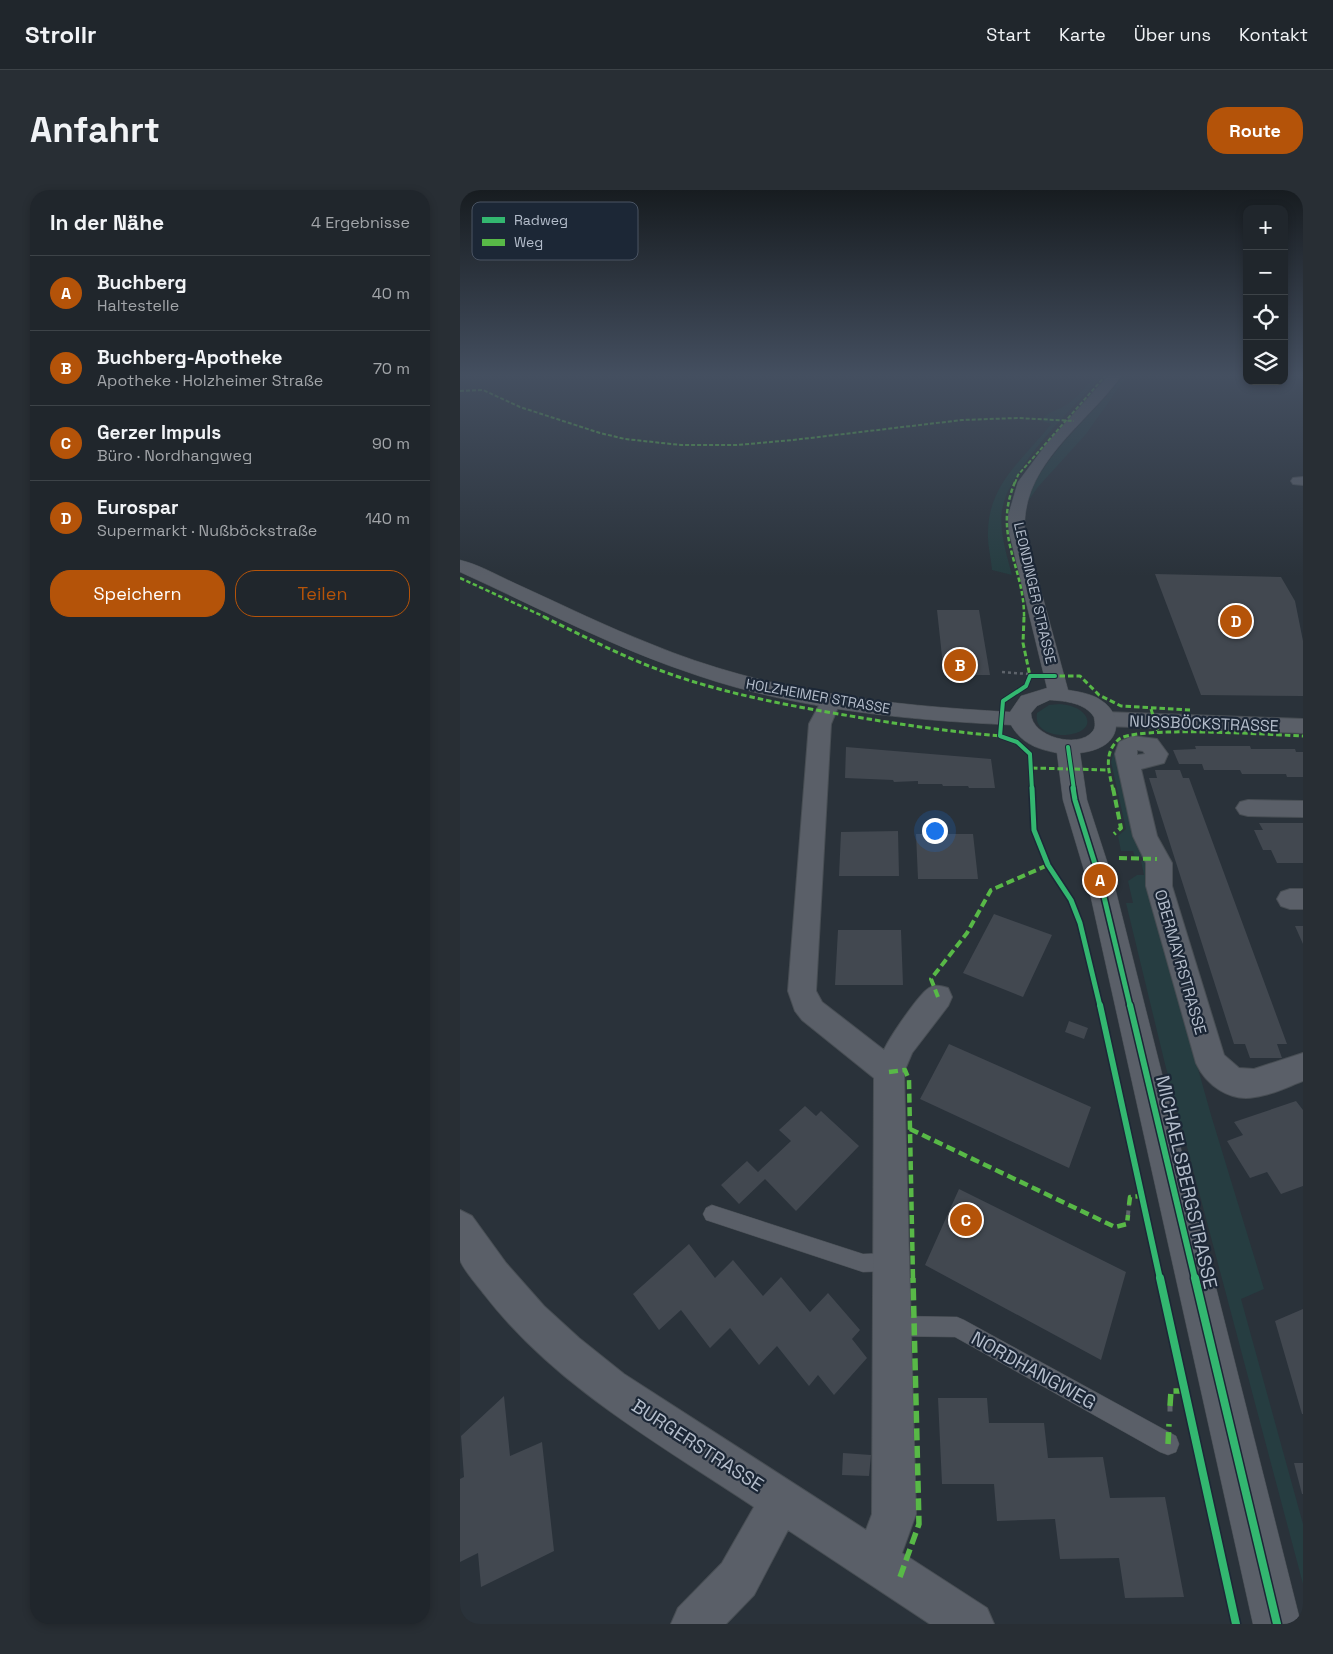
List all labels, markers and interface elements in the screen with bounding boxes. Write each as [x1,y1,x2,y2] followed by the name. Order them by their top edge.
[25,19,97,50] text: Strollr
[986,23,1031,46] text: Start
[1059,23,1106,46] text: Karte
[1134,23,1211,46] text: Über uns
[1239,23,1308,46] text: Kontakt
[1207,107,1303,154] button: Route
[30,108,160,152] text: Anfahrt
[472,202,638,260] legend
[1243,205,1288,385] map controls
[1243,205,1288,250] button: +
[50,209,164,236] text: In der Nähe
[514,211,568,229] text: Radweg
[311,212,410,233] text: 4 Ergebnisse
[514,233,543,251] text: Weg
[1243,250,1288,295] button: −
[97,270,187,295] text: Buchberg
[61,283,71,304] text: A
[372,283,410,304] text: 40 m
[97,295,179,316] text: Haltestelle
[1243,295,1288,340] button: locate
[1243,340,1288,385] button: layers
[97,345,283,370] text: Buchberg-Apotheke
[61,358,71,379] text: B
[373,358,410,379] text: 70 m
[97,370,323,391] text: Apotheke · Holzheimer Straße
[97,420,221,445] text: Gerzer Impuls
[61,433,71,454] text: C
[372,433,410,454] text: 90 m
[97,445,252,466] text: Büro · Nordhangweg
[97,495,179,520] text: Eurospar
[61,508,71,529] text: D
[365,508,410,529] text: 140 m
[97,520,317,541] text: Supermarkt · Nußböckstraße
[1010,520,1060,666] street label: LEONDINGER STRASSE
[50,570,225,617] button: Speichern
[235,570,410,617] button: Teilen
[1220,602,1252,640] pin: D
[944,646,976,684] pin: B
[744,674,892,718] street label: HOLZHEIMER STRASSE
[1129,710,1279,737] street label: NUSSBÖCKSTRASSE
[922,818,948,844] your location
[1084,861,1116,899] pin: A
[1150,887,1211,1037] street label: OBERMAYRSTRASSE
[1150,1073,1223,1291] street label: MICHAELSBERGSTRASSE
[950,1201,982,1239] pin: C
[967,1326,1101,1415] street label: NORDHANGWEG
[627,1393,769,1497] street label: BURGERSTRASSE

